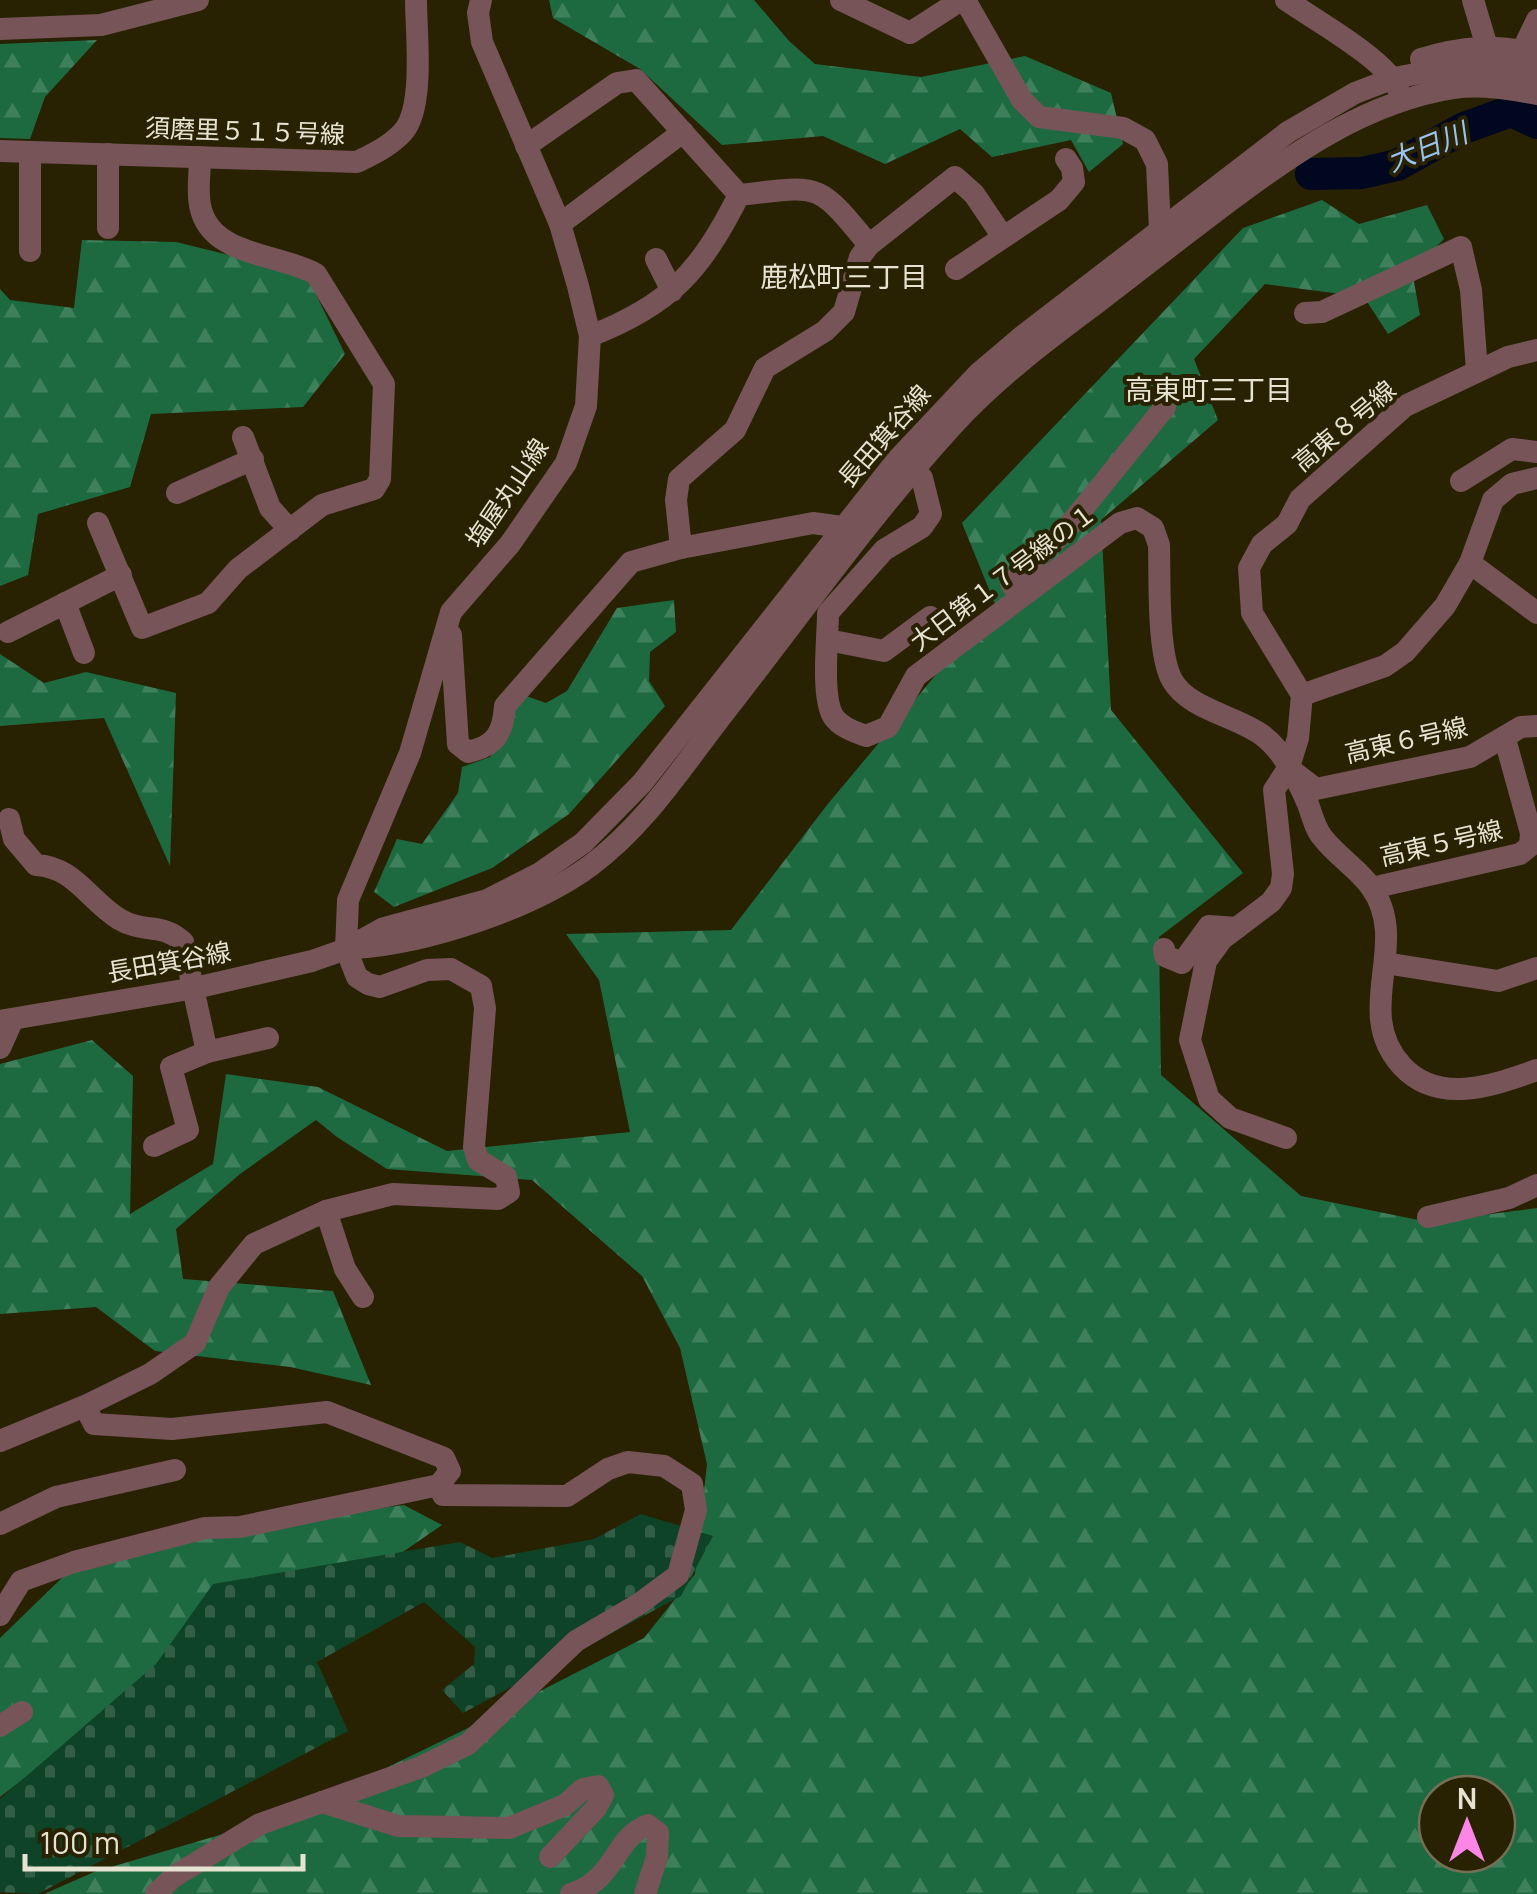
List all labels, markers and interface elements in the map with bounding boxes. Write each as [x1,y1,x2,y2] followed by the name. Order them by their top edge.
[144,110,346,151] street label: 須磨里５１５号線
[1381,112,1475,179] water label: 大日川
[760,257,928,295] district label: 鹿松町三丁目
[1125,370,1293,408] district label: 高東町三丁目
[1285,372,1403,479] street label: 高東８号線
[829,377,938,494] street label: 長田箕谷線
[457,431,556,554] street label: 塩屋丸山線
[902,495,1103,658] street label: 大日第１７号線の１
[1341,708,1471,771] street label: 高東６号線
[1376,811,1506,874] street label: 高東５号線
[104,933,234,990] street label: 長田箕谷線
[1417,1774,1517,1874] north arrow
[1457,1779,1477,1817] text: N
[25,1809,302,1871] scale bar
[40,1822,120,1863] text: 100 m

